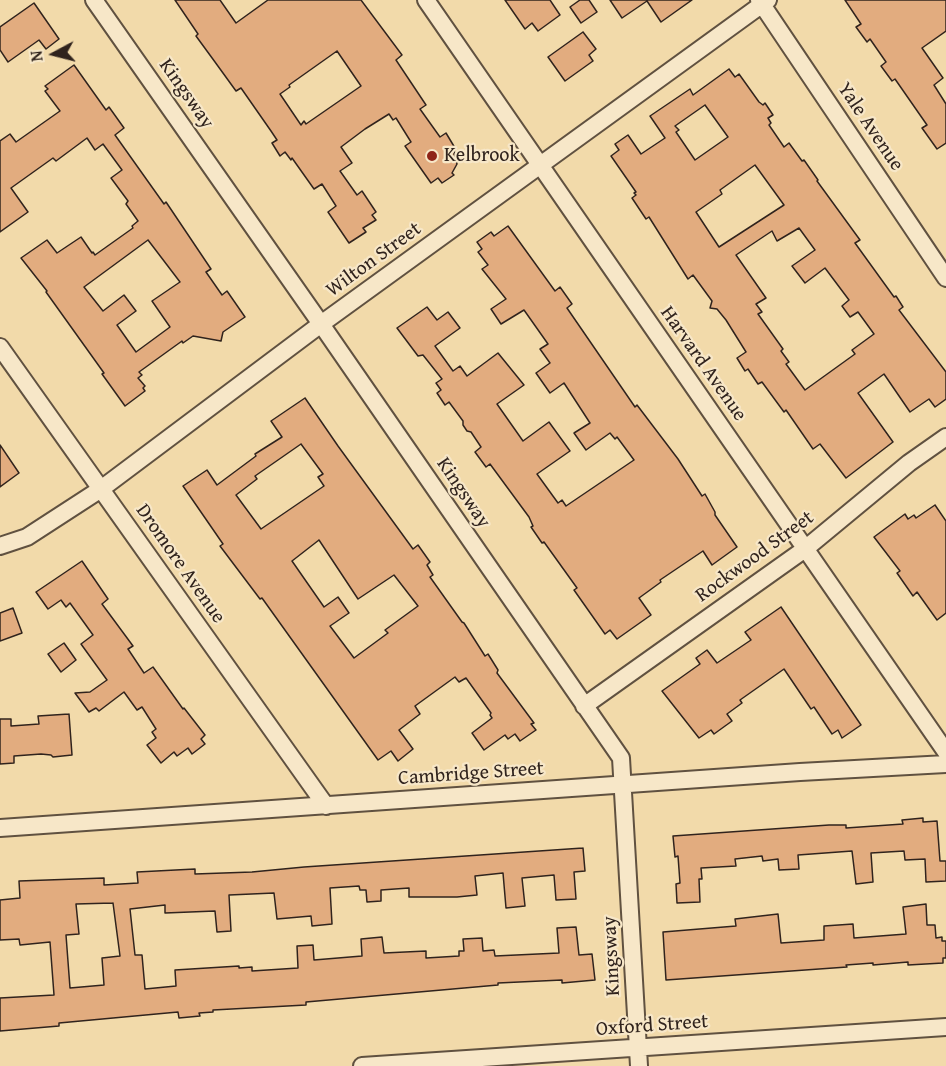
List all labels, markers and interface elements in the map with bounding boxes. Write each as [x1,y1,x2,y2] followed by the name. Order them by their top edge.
[24,24,84,84] north arrow
[24,49,49,63] text: N
[153,54,219,134] street label: Kingsway
[832,78,908,176] street label: Yale Avenue
[444,144,520,168] place label: Kelbrook
[425,149,439,163] marker: Kelbrook
[322,217,426,303] street label: Wilton Street
[655,302,751,426] street label: Harvard Avenue
[431,453,495,533] street label: Kingsway
[130,500,230,628] street label: Dromore Avenue
[691,506,819,608] street label: Rockwood Street
[397,757,545,791] street label: Cambridge Street
[598,915,626,997] street label: Kingsway
[595,1010,709,1042] street label: Oxford Street

